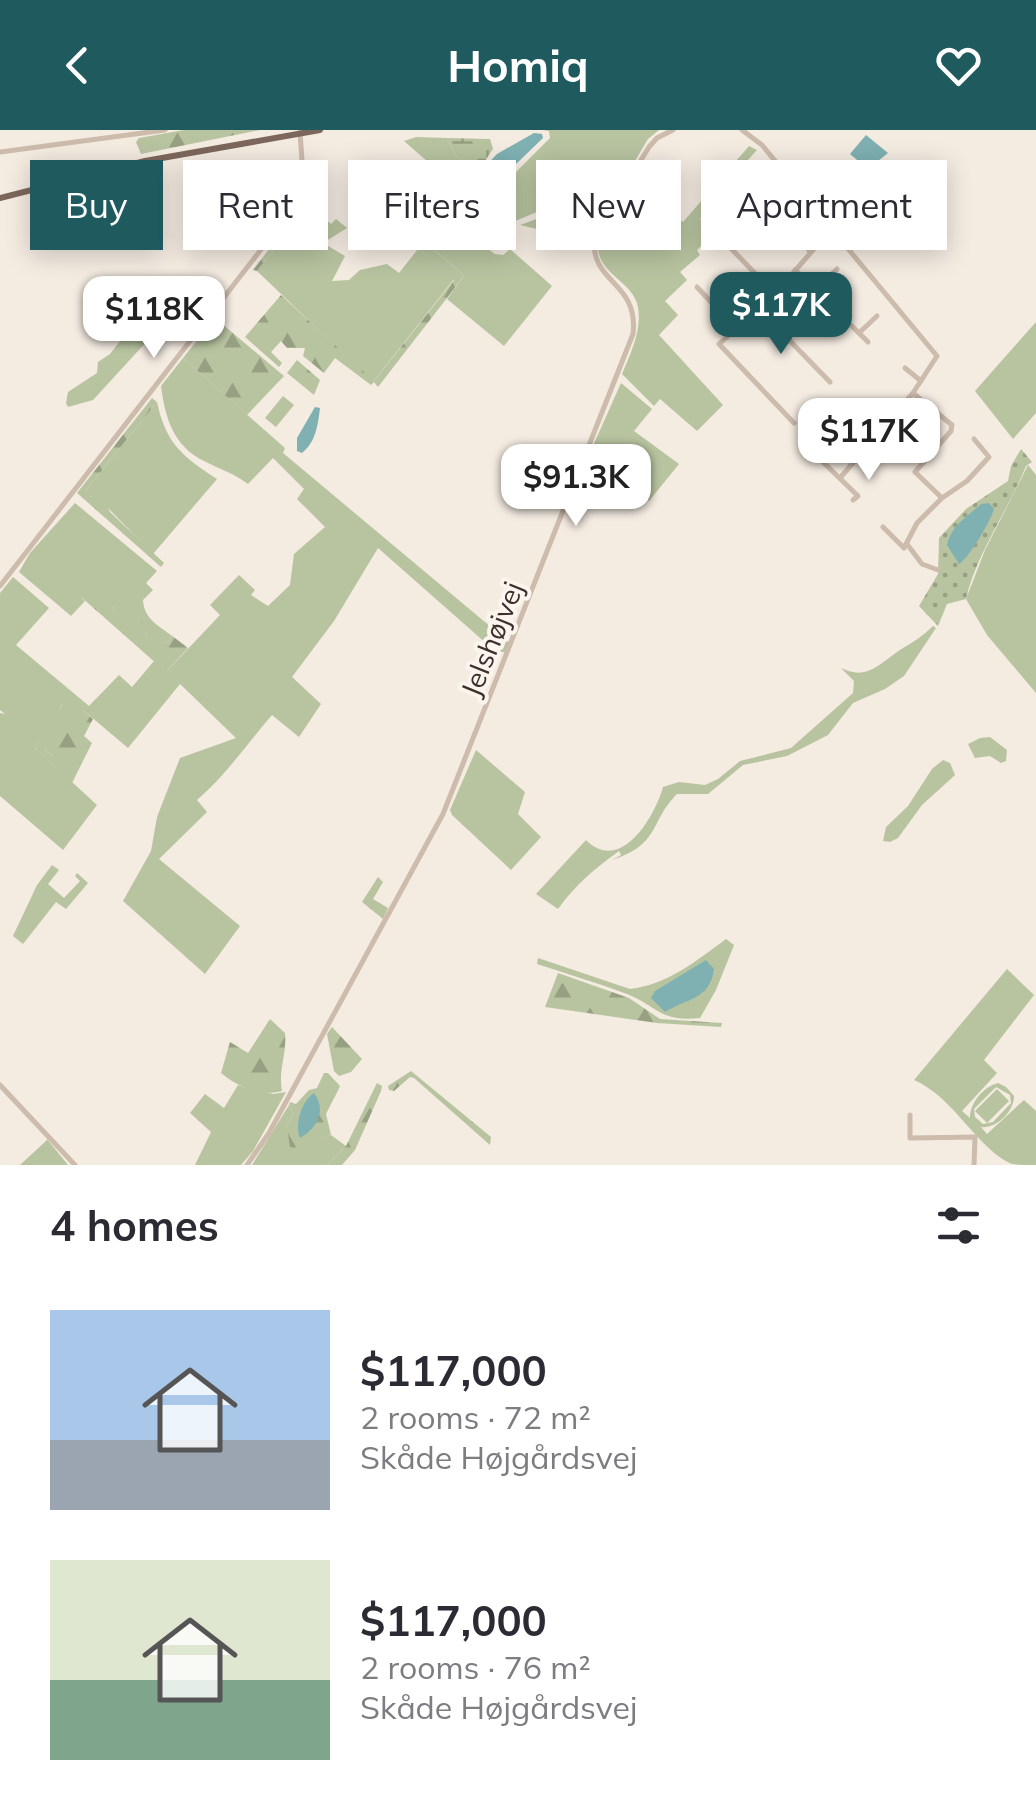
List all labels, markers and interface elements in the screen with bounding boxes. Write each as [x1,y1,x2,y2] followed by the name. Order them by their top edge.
[447,37,589,93] text: Homiq
[50,38,105,93] icon: back
[931,38,986,93] icon: heart
[30,160,163,250] chip: Buy
[183,160,328,250] chip: Rent
[348,160,516,250] chip: Filters
[536,160,681,250] chip: New
[701,160,947,250] chip: Apartment
[711,272,851,357] pin: $117K
[84,276,224,361] pin: $118K
[732,284,830,324] text: $117K
[105,288,203,328] text: $118K
[799,398,939,483] pin: $117K
[820,410,918,450] text: $117K
[495,444,657,529] pin: $91.3K
[523,456,629,496] text: $91.3K
[453,576,530,701] street label: Jelshøjvej
[931,1198,986,1253] icon: filters
[50,1199,219,1252] text: 4 homes
[360,1344,547,1397] text: $117,000
[130,1350,250,1470] icon: home
[360,1397,591,1437] text: 2 rooms · 72 m²
[360,1437,637,1477] text: Skåde Højgårdsvej
[360,1594,547,1647] text: $117,000
[130,1600,250,1720] icon: home
[360,1647,591,1687] text: 2 rooms · 76 m²
[360,1687,637,1727] text: Skåde Højgårdsvej

